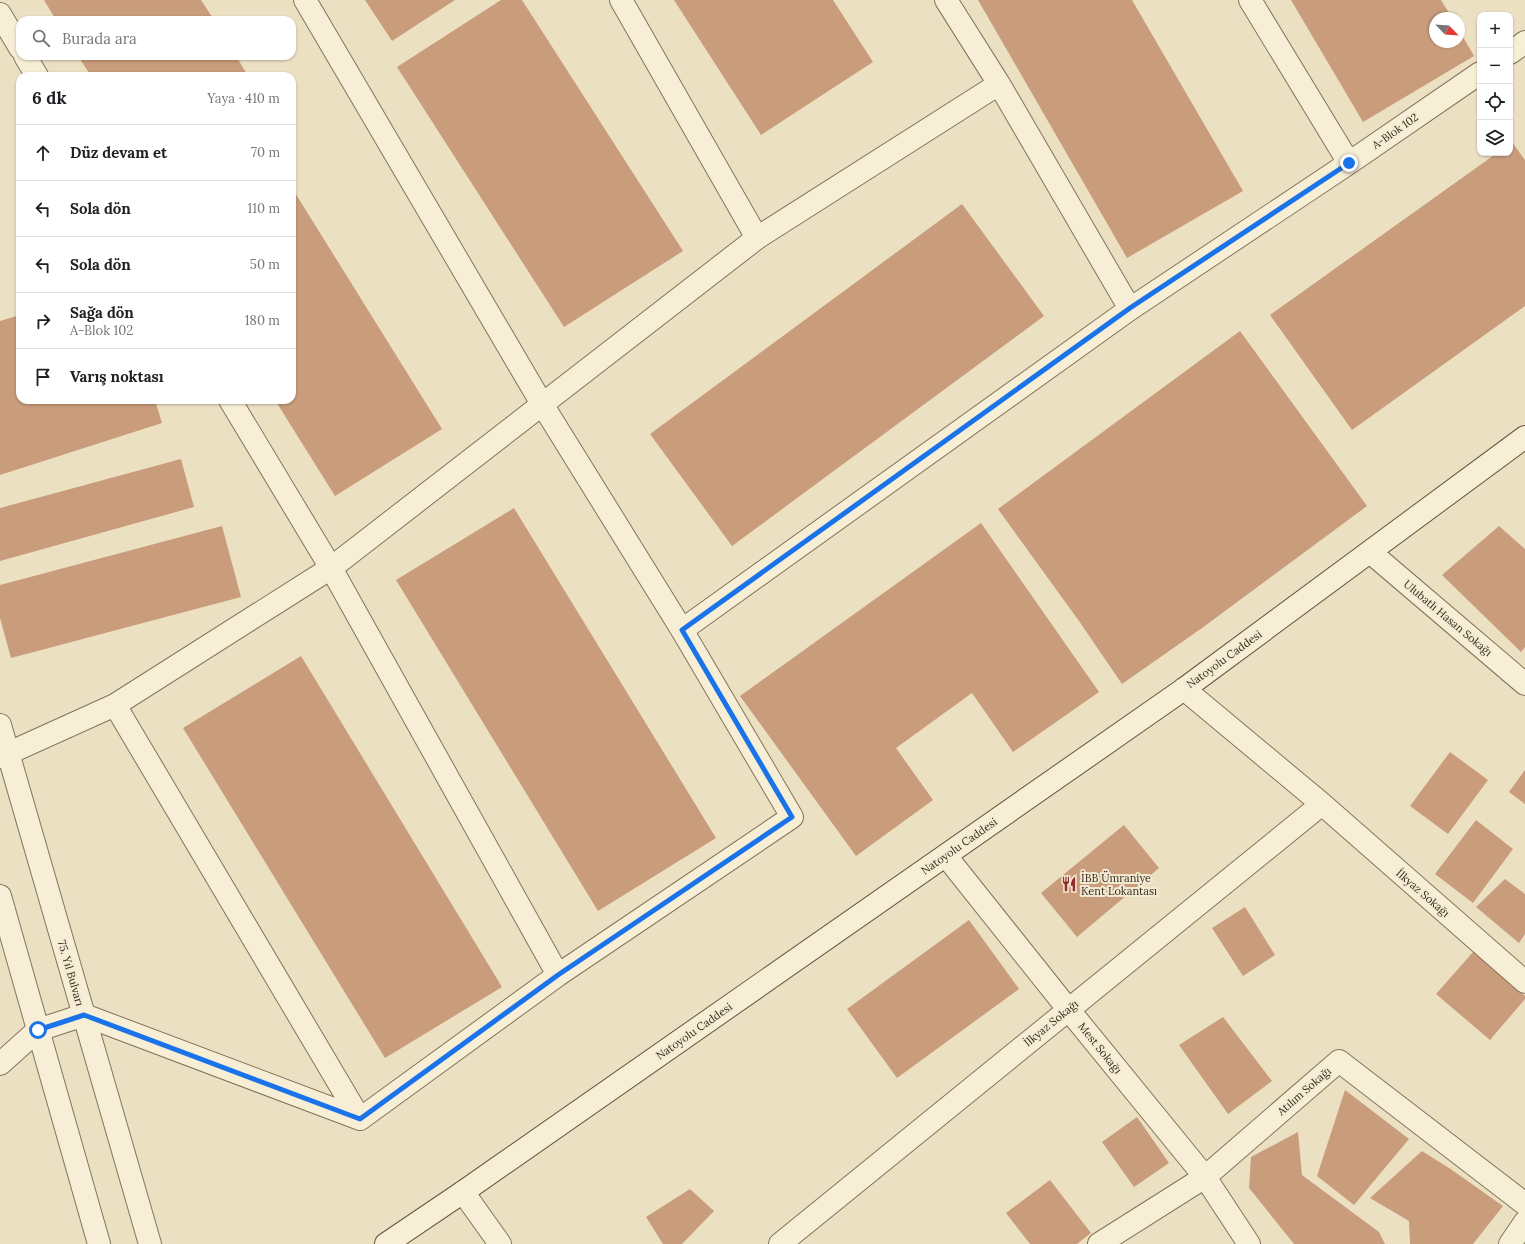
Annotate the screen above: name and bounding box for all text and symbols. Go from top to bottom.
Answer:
north arrow [1429,12,1465,48]
map controls [1477,12,1513,156]
button: + [1477,12,1513,48]
search box [16,16,296,60]
icon: search [30,27,52,49]
text: Burada ara [62,29,137,48]
button: − [1477,48,1513,84]
button: locate [1477,84,1513,120]
text: 6 dk [32,87,66,109]
text: Yaya · 410 m [207,90,280,107]
street label: A-Blok 102 [1368,110,1421,153]
button: layers [1477,120,1513,156]
icon: ahead [32,142,54,164]
text: Düz devam et [70,143,167,162]
text: 70 m [251,144,280,161]
route end [1340,154,1358,172]
icon: left [32,198,54,220]
text: Sola dön [70,199,131,218]
text: 110 m [247,200,280,217]
icon: left [32,254,54,276]
text: Sola dön [70,255,131,274]
text: 50 m [250,256,280,273]
text: Sağa dön [70,303,134,322]
icon: right [32,310,54,332]
text: 180 m [245,312,280,329]
text: A-Blok 102 [70,322,133,339]
icon: arrive [32,366,54,388]
text: Varış noktası [70,367,164,386]
street label: Ulubatlı Hasan Sokağı [1401,577,1495,659]
street label: Natoyolu Caddesi [1184,627,1264,691]
street label: Natoyolu Caddesi [918,815,1000,877]
street label: İlkyaz Sokağı [1393,865,1453,920]
place label: İBB Ümraniye Kent Lokantası [1081,870,1157,898]
restaurant icon: İBB Ümraniye Kent Lokantası [1060,875,1078,893]
street label: 75. Yıl Bulvarı [55,938,87,1008]
street label: İlkyaz Sokağı [1020,996,1081,1049]
street label: Natoyolu Caddesi [653,1000,735,1062]
street label: Mest Sokağı [1075,1020,1125,1076]
route start [29,1021,47,1039]
street label: Atılım Sokağı [1273,1064,1334,1119]

